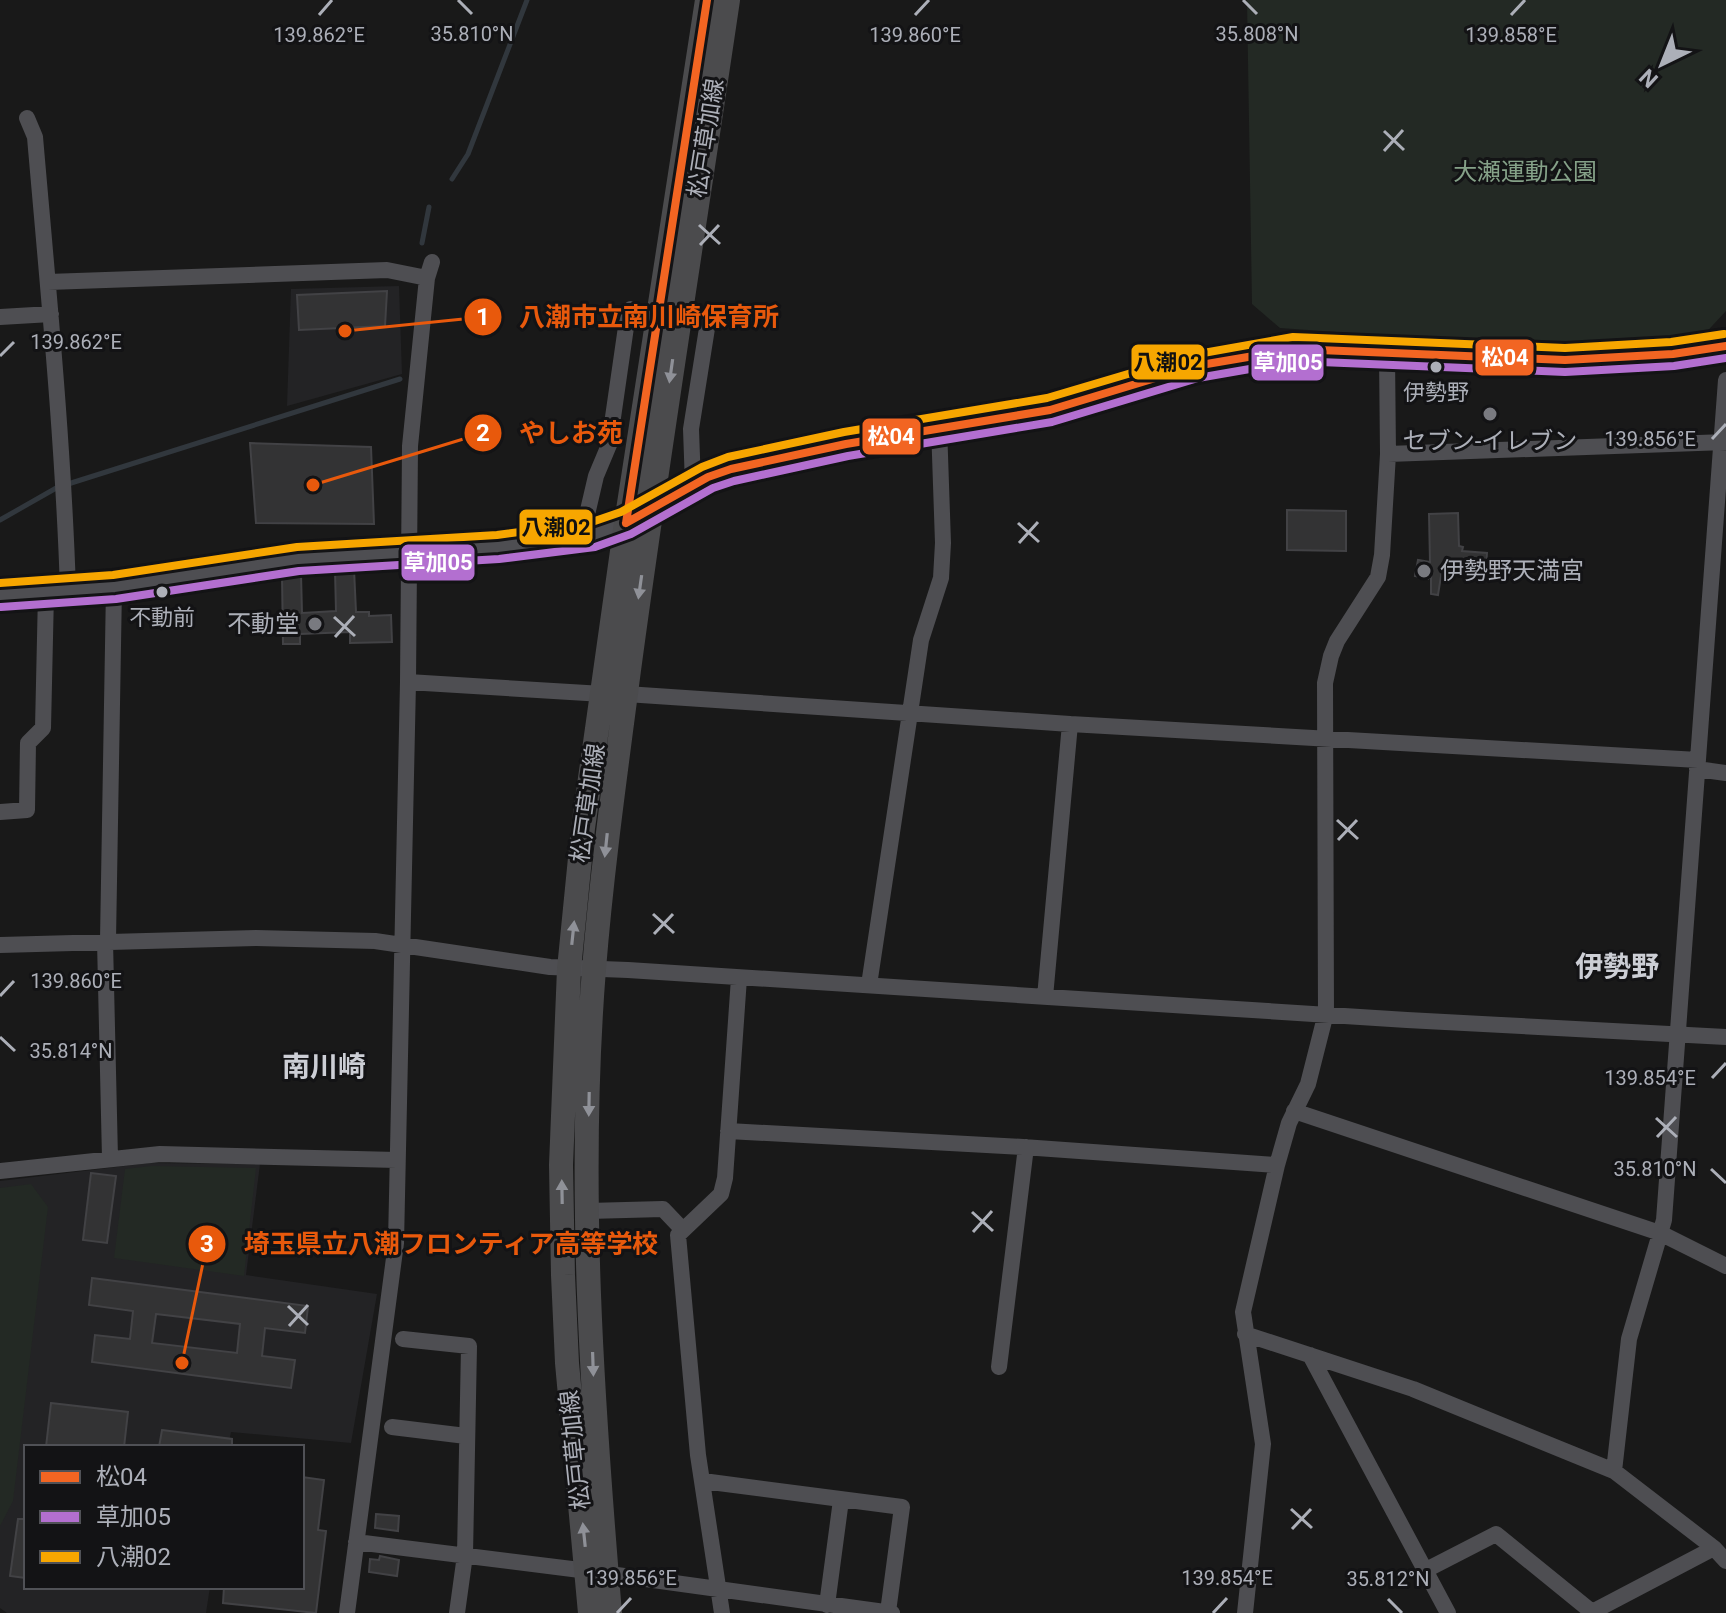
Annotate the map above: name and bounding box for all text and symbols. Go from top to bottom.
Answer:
text: 35.810°N [430,22,514,46]
text: 35.808°N [1215,22,1299,46]
text: 139.862°E [273,23,365,47]
text: 139.860°E [869,23,961,47]
text: 139.858°E [1465,23,1557,47]
north arrow [1622,24,1702,104]
text: N [1634,64,1663,93]
street label: 松戸草加線 [683,77,729,199]
park label: 大瀬運動公園 [1453,158,1597,186]
callout: 八潮市立南川崎保育所 [463,292,795,342]
text: 八潮市立南川崎保育所 [519,302,779,332]
text: 1 [476,303,490,331]
text: 139.862°E [30,330,122,354]
line badge: 松04 [1474,338,1535,377]
line badge: 八潮02 [1130,343,1206,381]
line badge: 草加05 [1250,343,1325,382]
text: 松04 [1481,345,1529,370]
text: 八潮02 [1133,350,1203,375]
text: 草加05 [1253,350,1323,375]
one-way arrow [664,359,677,384]
marker: 伊勢野 [1428,359,1444,375]
place label: 伊勢野 [1403,380,1469,405]
marker: セブン-イレブン [1481,405,1499,423]
callout: やしお苑 [463,408,639,458]
line badge: 松04 [861,417,922,456]
text: やしお苑 [519,418,623,448]
text: 2 [476,419,490,447]
text: 松04 [867,424,915,449]
place label: セブン-イレブン [1403,427,1577,455]
text: 139.856°E [1604,427,1696,451]
line badge: 八潮02 [518,508,594,546]
text: 八潮02 [521,515,591,540]
line badge: 草加05 [400,543,476,582]
text: 草加05 [403,550,473,575]
place label: 伊勢野天満宮 [1440,557,1584,585]
marker: 伊勢野天満宮 [1415,562,1433,580]
one-way arrow [634,575,647,600]
marker: 不動前 [154,584,170,600]
place label: 不動前 [129,605,195,630]
place label: 不動堂 [227,610,299,638]
marker: 不動堂 [306,615,324,633]
street label: 松戸草加線 [566,742,610,864]
one-way arrow [600,833,613,858]
one-way arrow [567,920,580,945]
district label: 伊勢野 [1575,950,1659,983]
text: 139.860°E [30,969,122,993]
text: 35.814°N [29,1039,113,1063]
district label: 南川崎 [282,1050,366,1083]
text: 139.854°E [1604,1066,1696,1090]
one-way arrow [582,1092,595,1117]
text: 35.810°N [1613,1157,1697,1181]
one-way arrow [555,1179,568,1204]
callout: 埼玉県立八潮フロンティア高等学校 [187,1219,675,1269]
text: 埼玉県立八潮フロンティア高等学校 [244,1229,658,1259]
text: 3 [200,1230,214,1258]
one-way arrow [587,1352,600,1377]
street label: 松戸草加線 [555,1389,595,1511]
legend [24,1445,304,1589]
text: 松04 [96,1463,147,1491]
text: 草加05 [96,1503,171,1531]
one-way arrow [577,1522,590,1547]
text: 八潮02 [96,1543,171,1571]
text: 139.856°E [585,1566,677,1590]
text: 139.854°E [1181,1566,1273,1590]
text: 35.812°N [1346,1567,1430,1591]

